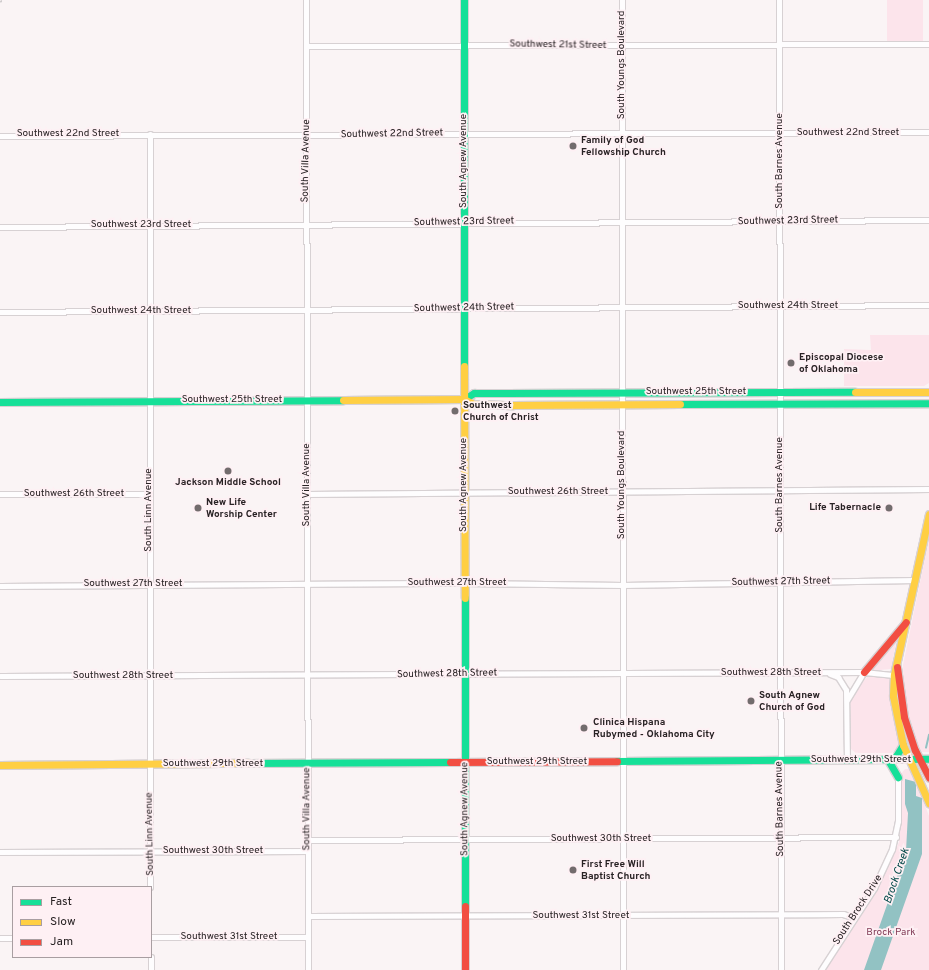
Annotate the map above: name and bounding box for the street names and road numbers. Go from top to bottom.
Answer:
street label: South Youngs Boulevard [616,11,628,119]
street label: Southwest 21st Street [509,38,607,52]
street label: South Barnes Avenue [774,113,786,209]
street label: South Agnew Avenue [458,114,470,208]
street label: South Villa Avenue [299,119,313,203]
street label: Southwest 22nd Street [341,127,443,141]
street label: Southwest 22nd Street [797,127,899,139]
street label: Southwest 22nd Street [17,128,119,140]
street label: Southwest 23rd Street [738,214,838,228]
street label: Southwest 23rd Street [414,215,514,229]
street label: Southwest 23rd Street [91,219,191,231]
street label: Southwest 24th Street [738,300,838,312]
street label: Southwest 24th Street [414,301,514,315]
street label: Southwest 24th Street [91,305,191,317]
street label: Southwest 25th Street [646,386,746,398]
street label: Southwest 25th Street [182,394,282,406]
street label: South Youngs Boulevard [616,431,628,539]
street label: South Barnes Avenue [774,437,786,533]
street label: South Agnew Avenue [458,438,470,532]
street label: South Villa Avenue [301,443,313,527]
street label: South Linn Avenue [143,468,155,552]
street label: Southwest 26th Street [508,486,608,498]
street label: Southwest 26th Street [24,488,124,500]
street label: Southwest 27th Street [731,575,831,589]
street label: Southwest 27th Street [407,577,507,589]
street label: Southwest 27th Street [83,578,183,590]
street label: Southwest 28th Street [397,667,497,681]
street label: Southwest 28th Street [721,667,821,679]
street label: Southwest 28th Street [73,670,173,682]
street label: Southwest 29th Street [811,754,911,766]
street label: Southwest 29th Street [487,756,587,768]
street label: Southwest 29th Street [163,758,263,770]
street label: South Barnes Avenue [773,761,787,857]
street label: South Agnew Avenue [459,762,471,856]
street label: South Villa Avenue [301,767,313,851]
street label: South Linn Avenue [143,792,157,876]
street label: Southwest 30th Street [551,833,651,845]
street label: Southwest 30th Street [163,845,263,857]
street label: South Brock Drive [831,873,885,947]
street label: Southwest 31st Street [533,910,629,922]
street label: Southwest 31st Street [181,931,277,943]

